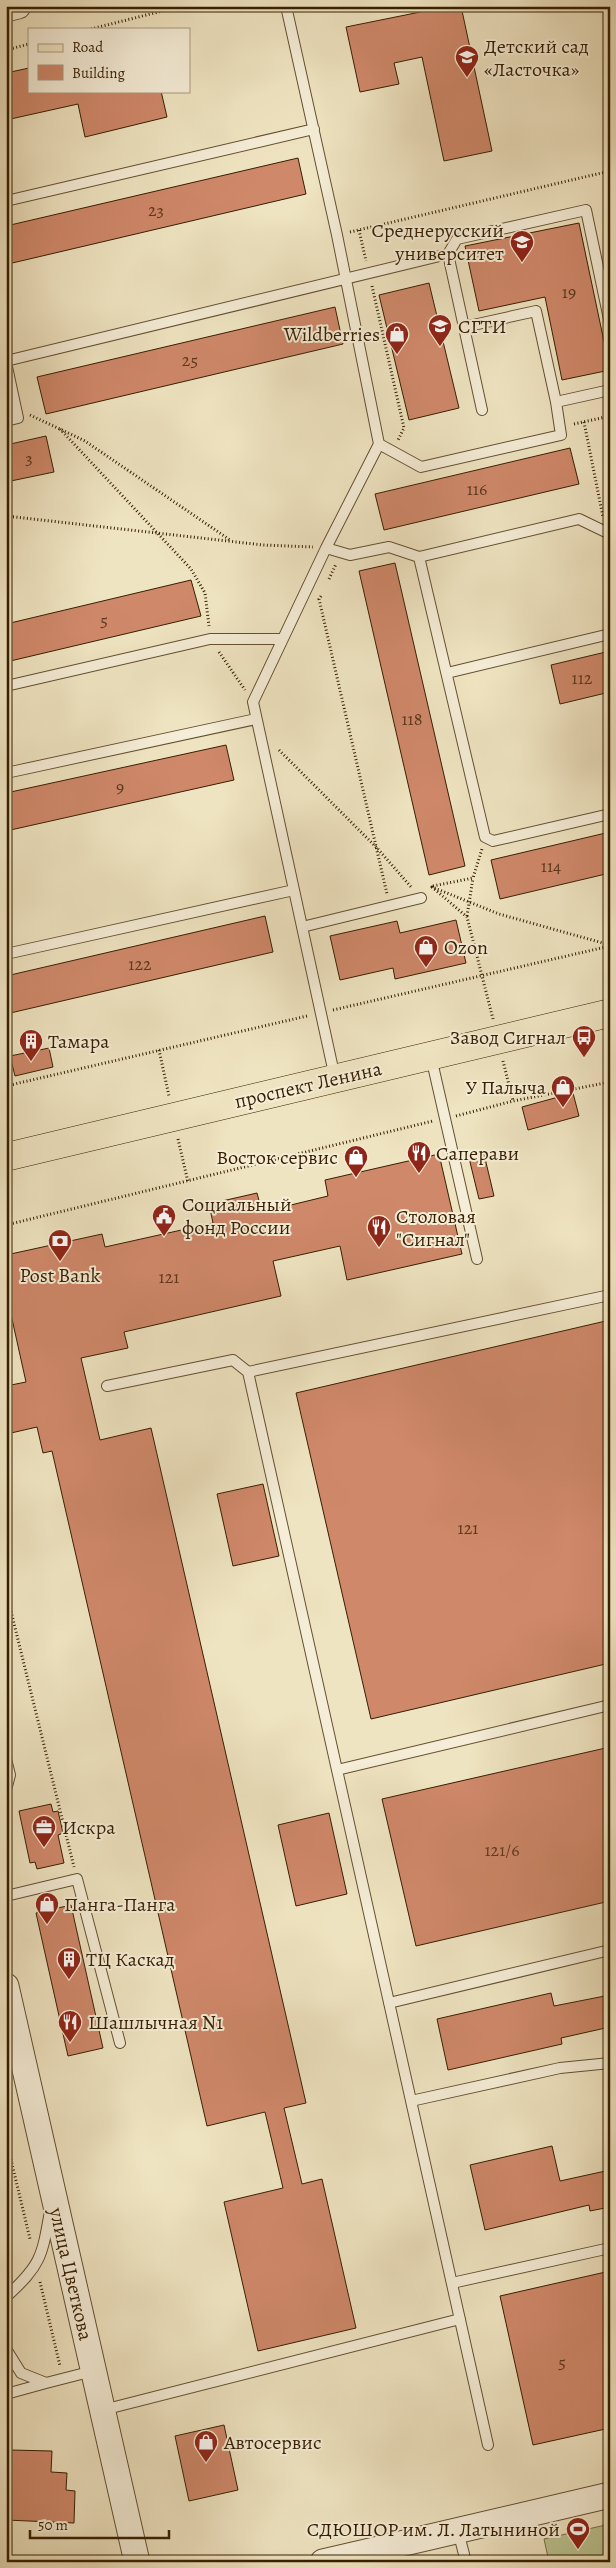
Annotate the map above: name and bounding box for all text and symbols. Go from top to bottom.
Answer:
legend [28,28,190,92]
place label: Детский сад «Ласточка» [484,33,589,83]
text: Road [72,37,104,57]
school or university icon: Детский сад «Ласточка» [454,44,480,78]
text: Building [72,63,125,83]
house number: 23 [148,198,164,222]
place label: Среднерусский университет [371,217,504,267]
school or university icon: Среднерусский университет [509,229,535,263]
house number: 19 [562,280,576,304]
school or university icon: СГТИ [427,313,453,347]
place label: СГТИ [458,313,507,340]
place label: Wildberries [283,321,380,348]
shop icon: Wildberries [384,321,410,355]
house number: 25 [182,348,198,372]
house number: 3 [25,446,33,470]
house number: 116 [467,477,487,501]
house number: 5 [100,608,108,632]
house number: 112 [572,666,593,690]
house number: 118 [401,707,423,731]
house number: 9 [116,775,124,799]
house number: 114 [541,854,561,878]
shop icon: Ozon [413,934,439,968]
place label: Ozon [444,934,488,961]
house number: 122 [128,952,152,976]
place label: Завод Сигнал [450,1024,566,1051]
bus stop icon: Завод Сигнал [571,1024,597,1058]
building icon: Тамара [18,1028,44,1062]
place label: Тамара [48,1028,110,1055]
street label: проспект Ленина [232,1055,385,1115]
place label: У Палыча [465,1074,547,1101]
shop icon: У Палыча [550,1074,576,1108]
restaurant icon: Саперави [406,1140,432,1174]
place label: Саперави [436,1140,519,1167]
place label: Восток сервис [216,1144,338,1171]
shop icon: Восток сервис [343,1144,369,1178]
place label: Социальный фонд России [182,1191,292,1241]
public building icon: Социальный фонд России [151,1203,177,1237]
place label: Столовая "Сигнал" [396,1203,476,1253]
restaurant icon: Столовая "Сигнал" [366,1214,392,1248]
bank icon: Post Bank [47,1228,73,1262]
place label: Post Bank [20,1262,100,1289]
house number: 121 [159,1265,179,1289]
house number: 121 [458,1516,478,1540]
office icon: Искра [31,1814,57,1848]
place label: Искра [62,1814,116,1841]
house number: 121/6 [484,1838,520,1862]
shop icon: Панга-Панга [34,1891,60,1925]
place label: Панга-Панга [64,1891,176,1918]
building icon: ТЦ Каскад [56,1946,82,1980]
place label: ТЦ Каскад [86,1946,175,1973]
restaurant icon: Шашлычная N1 [57,2009,83,2043]
place label: Шашлычная N1 [88,2009,223,2036]
street label: улица Цветкова [42,2204,100,2344]
house number: 5 [558,2350,566,2374]
shop icon: Автосервис [193,2429,219,2463]
place label: Автосервис [223,2429,322,2456]
scale bar [30,2508,169,2540]
text: 50 m [38,2515,68,2535]
place label: СДЮШОР им. Л. Латыниной [307,2516,560,2543]
sports icon: СДЮШОР им. Л. Латыниной [565,2516,591,2550]

